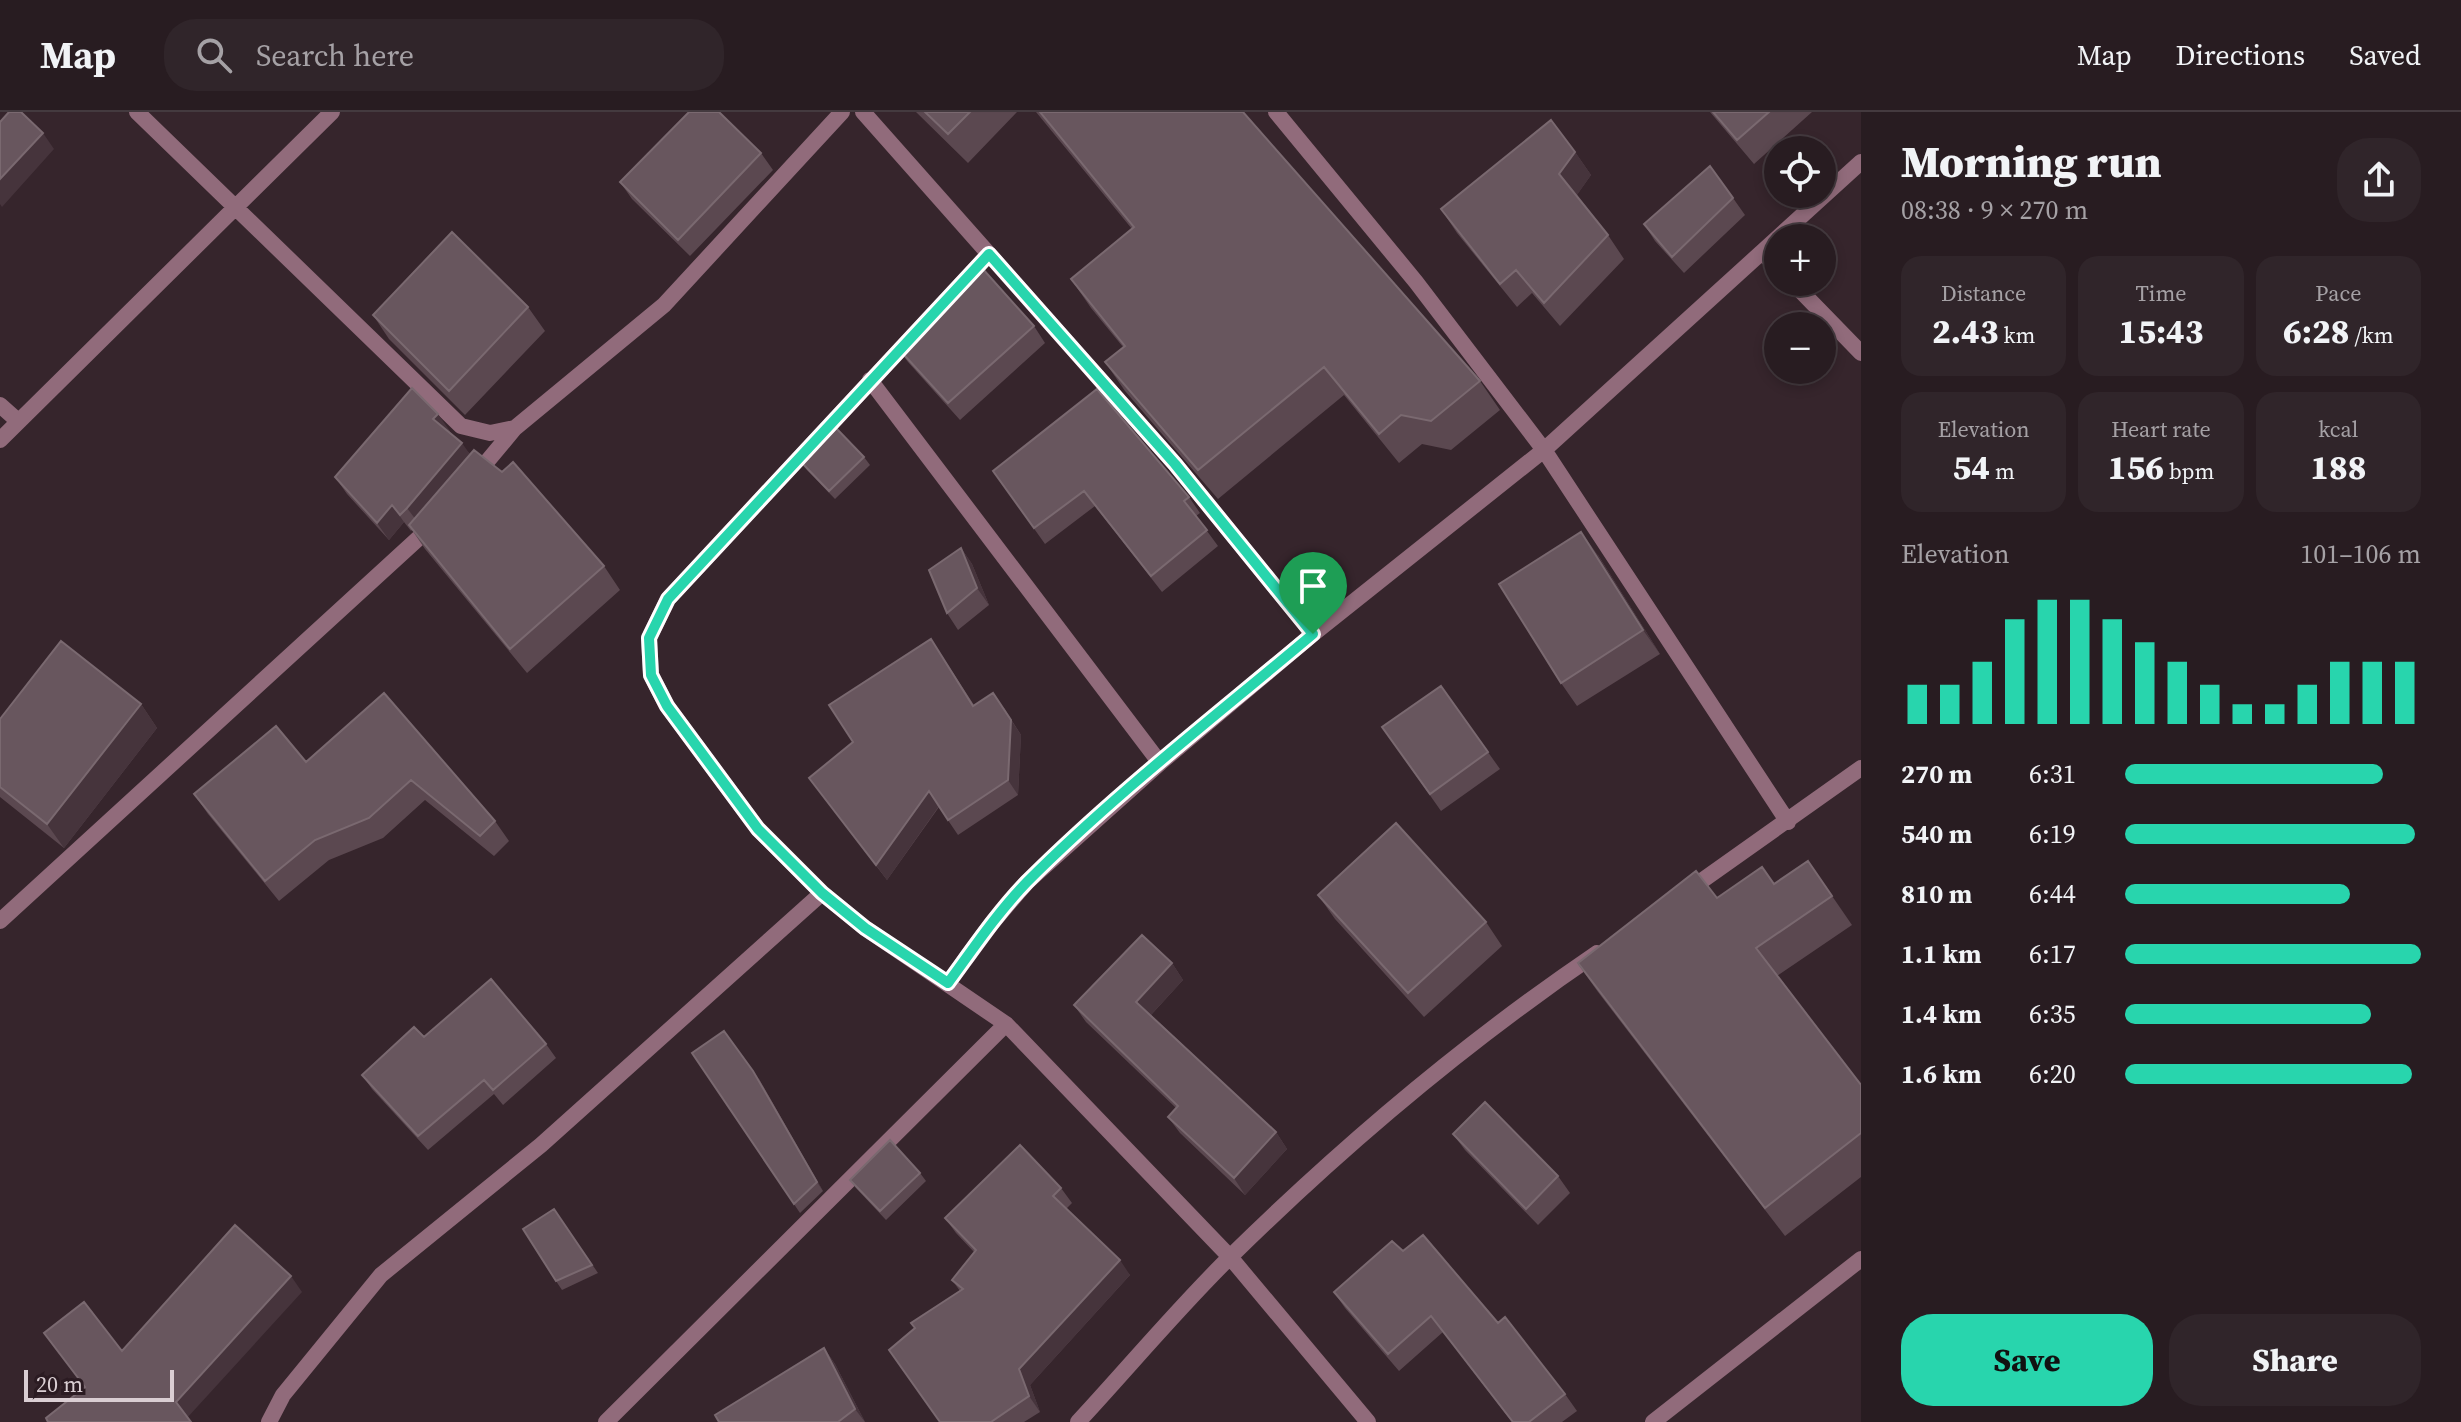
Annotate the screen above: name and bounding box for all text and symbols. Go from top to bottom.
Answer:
search box [164,19,724,91]
text: Map [40,29,116,81]
icon: search [192,33,236,77]
text: Search here [256,35,414,76]
text: Map [2077,36,2132,74]
text: Directions [2176,36,2305,74]
text: Saved [2349,36,2421,74]
text: Morning run [1901,131,2162,192]
map controls [1764,136,1836,384]
button: locate [1764,136,1836,208]
button: share [2337,138,2421,222]
text: 08:38 · 9 × 270 m [1901,192,2088,228]
button: + [1764,224,1836,296]
text: Distance [1941,278,2026,308]
text: Time [2136,278,2186,308]
text: Pace [2315,278,2361,308]
text: 2.43 [1932,308,1998,354]
text: 15:43 [2118,308,2204,354]
text: 6:28 [2283,308,2349,354]
button: − [1764,312,1836,384]
text: km [1998,320,2035,350]
text: /km [2349,320,2394,350]
text: Elevation [1938,414,2030,444]
text: Heart rate [2111,414,2211,444]
text: kcal [2318,414,2358,444]
text: 54 [1952,444,1990,490]
text: 156 [2108,444,2164,490]
text: 188 [2310,444,2366,490]
text: m [1990,456,2015,486]
text: bpm [2164,456,2214,486]
text: Elevation [1901,536,2010,572]
text: 101–106 m [2300,536,2421,572]
pin [1279,552,1347,634]
icon: arrive [1291,564,1335,608]
text: 270 m [1901,756,1972,792]
text: 6:31 [2029,756,2076,792]
text: 540 m [1901,816,1972,852]
text: 6:19 [2029,816,2076,852]
text: 810 m [1901,876,1972,912]
text: 6:44 [2029,876,2076,912]
text: 1.1 km [1901,936,1982,972]
text: 6:17 [2029,936,2076,972]
text: 1.4 km [1901,996,1982,1032]
text: 6:35 [2029,996,2076,1032]
text: 1.6 km [1901,1056,1982,1092]
text: 6:20 [2029,1056,2076,1092]
button: Save [1901,1314,2153,1406]
button: Share [2169,1314,2421,1406]
scale bar [24,1366,174,1402]
text: 20 m [36,1369,83,1399]

